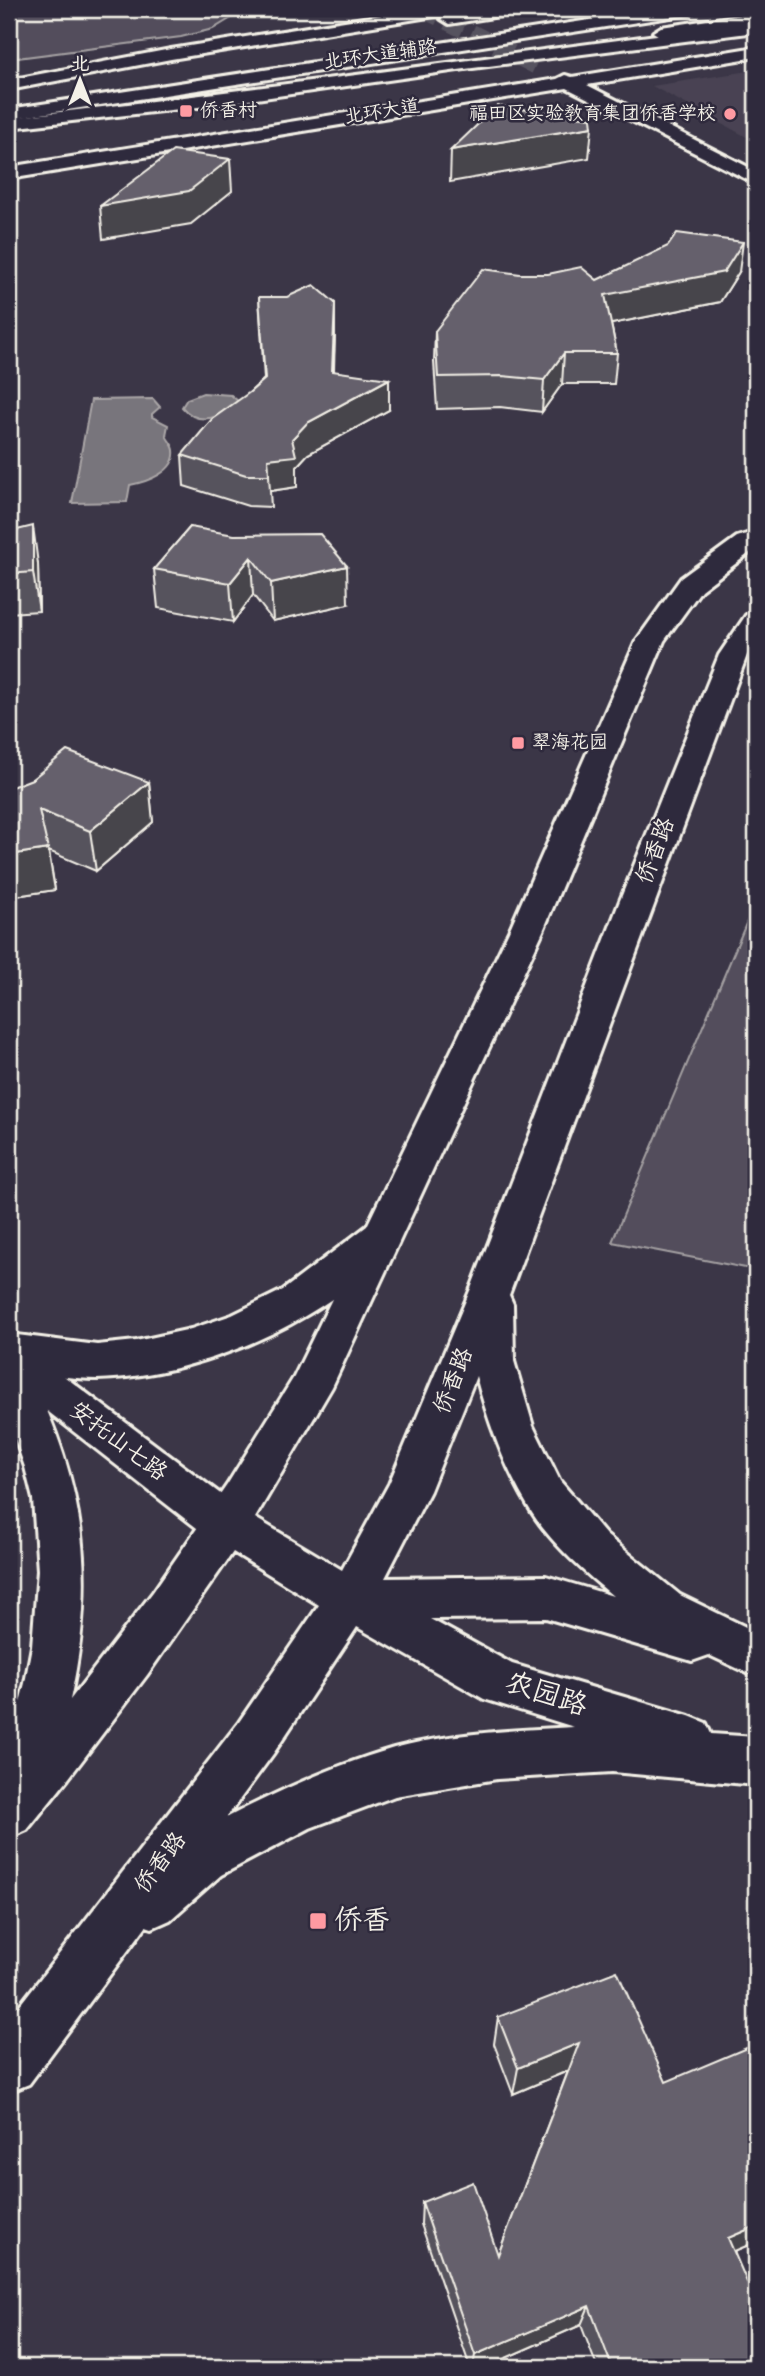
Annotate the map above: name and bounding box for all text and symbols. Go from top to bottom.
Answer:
street label: 北环大道辅路 [321,32,439,78]
north arrow [46,46,116,116]
text: 北 [70,50,90,80]
street label: 北环大道 [342,91,422,133]
place label: 侨香村 [200,96,257,126]
place label: 福田区实验教育集团侨香学校 [469,99,716,129]
marker: 侨香村 [178,103,194,119]
marker: 福田区实验教育集团侨香学校 [722,106,738,122]
place label: 翠海花园 [532,728,608,758]
marker: 翠海花园 [510,735,526,751]
street label: 侨香路 [627,812,685,890]
street label: 侨香路 [424,1342,484,1420]
street label: 安托山七路 [61,1393,175,1491]
street label: 农园路 [499,1661,593,1729]
street label: 侨香路 [126,1825,196,1901]
place label: 侨香 [334,1899,390,1944]
marker: 侨香 [308,1911,328,1931]

